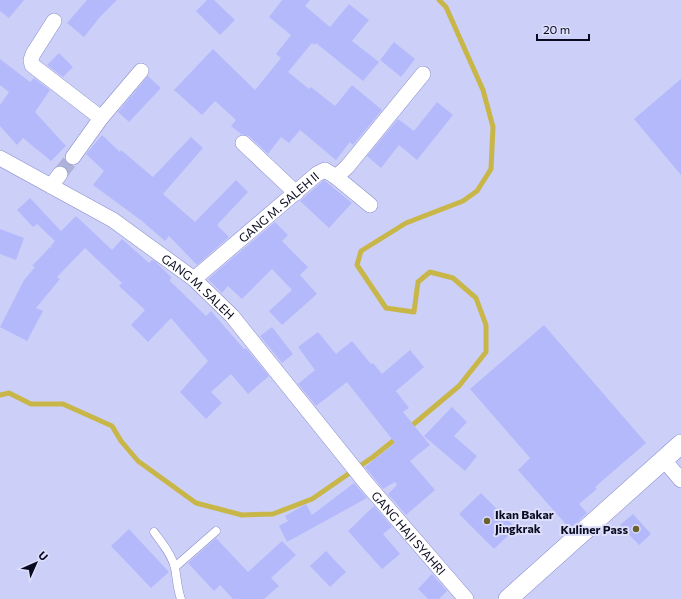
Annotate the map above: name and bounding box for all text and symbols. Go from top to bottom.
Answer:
scale bar [537,16,589,42]
text: 20 m [543,22,570,36]
street label: GANG M. SALEH II [235,169,321,245]
street label: GANG M. SALEH [159,251,238,322]
street label: GANG HAJI SYAHRI [369,488,449,577]
place label: Ikan Bakar Jingkrak [495,507,554,536]
marker: Ikan Bakar Jingkrak [482,516,492,526]
place label: Kuliner Pass [561,522,628,536]
marker: Kuliner Pass [631,524,641,534]
north arrow [16,543,56,583]
text: U [36,548,51,563]

